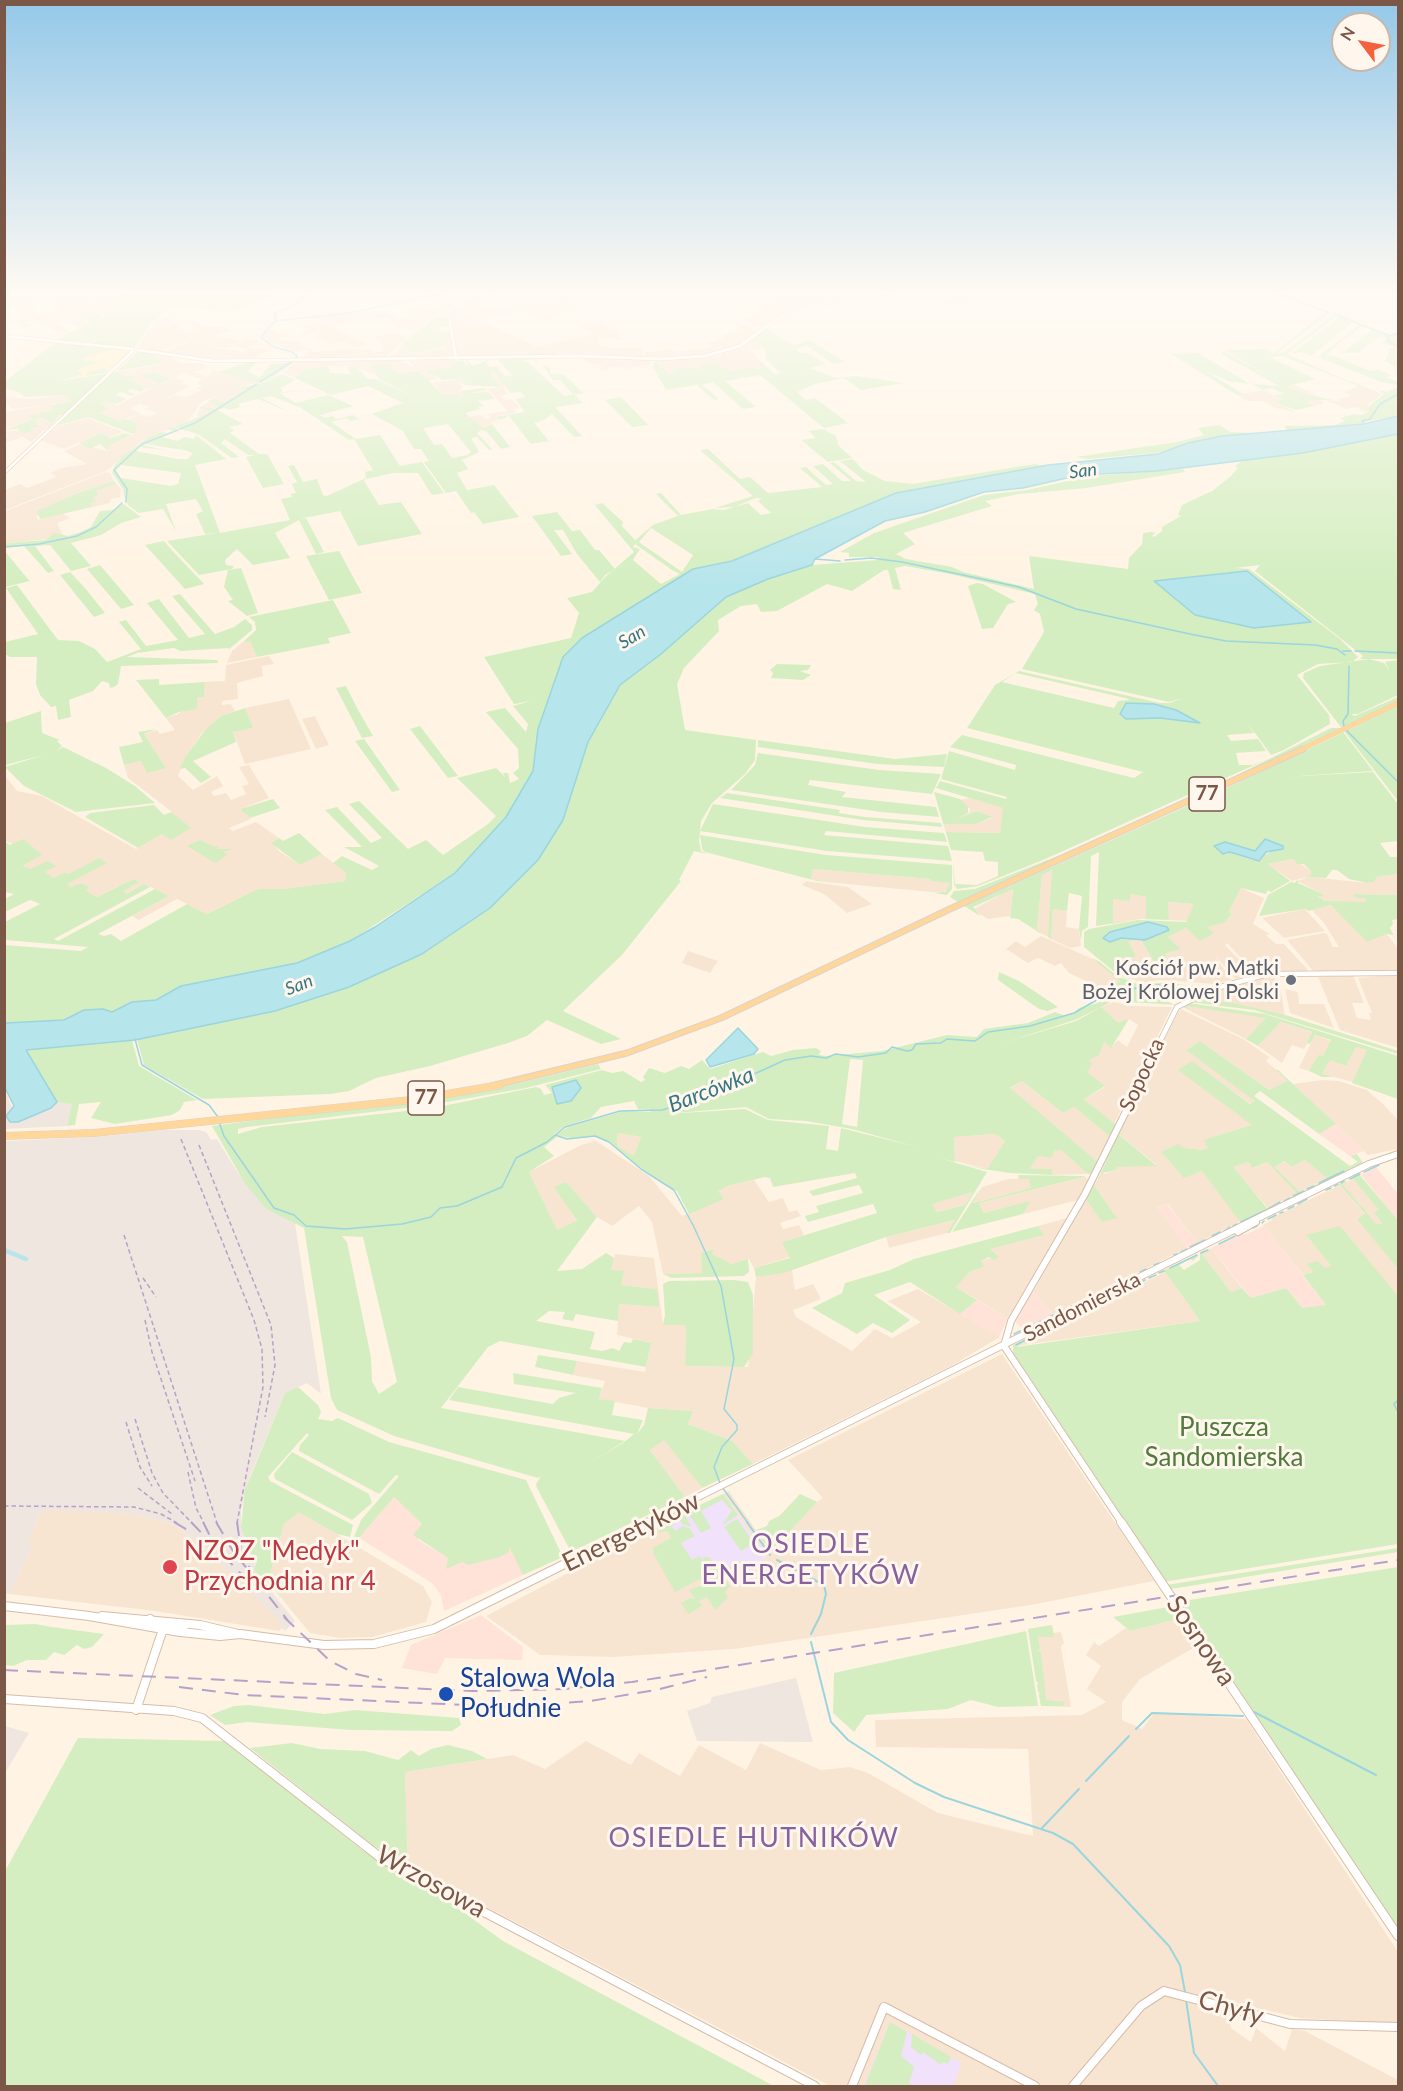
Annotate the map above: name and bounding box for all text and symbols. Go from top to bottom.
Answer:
north arrow [1331,12,1391,72]
text: N [1336,23,1358,44]
water label: San [1068,459,1098,483]
water label: San [615,621,649,653]
road number: 77 [1189,777,1225,811]
place label: Kościół pw. Matki Bożej Królowej Polski [1082,955,1279,1005]
water label: San [282,970,316,1000]
marker: Kościół pw. Matki Bożej Królowej Polski [1284,973,1298,987]
street label: Sopocka [1114,1034,1170,1116]
water label: Barcówka [664,1062,758,1118]
road number: 77 [408,1081,444,1115]
street label: Sandomierska [1019,1267,1145,1347]
park label: Puszcza Sandomierska [1145,1412,1303,1474]
street label: Energetyków [557,1485,705,1579]
district label: OSIEDLE ENERGETYKÓW [701,1528,921,1591]
place label: NZOZ "Medyk" Przychodnia nr 4 [184,1536,376,1598]
marker: NZOZ "Medyk" Przychodnia nr 4 [161,1558,179,1576]
street label: Sosnowa [1159,1590,1243,1692]
place label: Stalowa Wola Południe [460,1663,616,1724]
marker: Stalowa Wola Południe [437,1685,455,1703]
district label: OSIEDLE HUTNIKÓW [609,1822,899,1854]
street label: Wrzosowa [371,1839,491,1925]
street label: Chyły [1195,1984,1267,2032]

